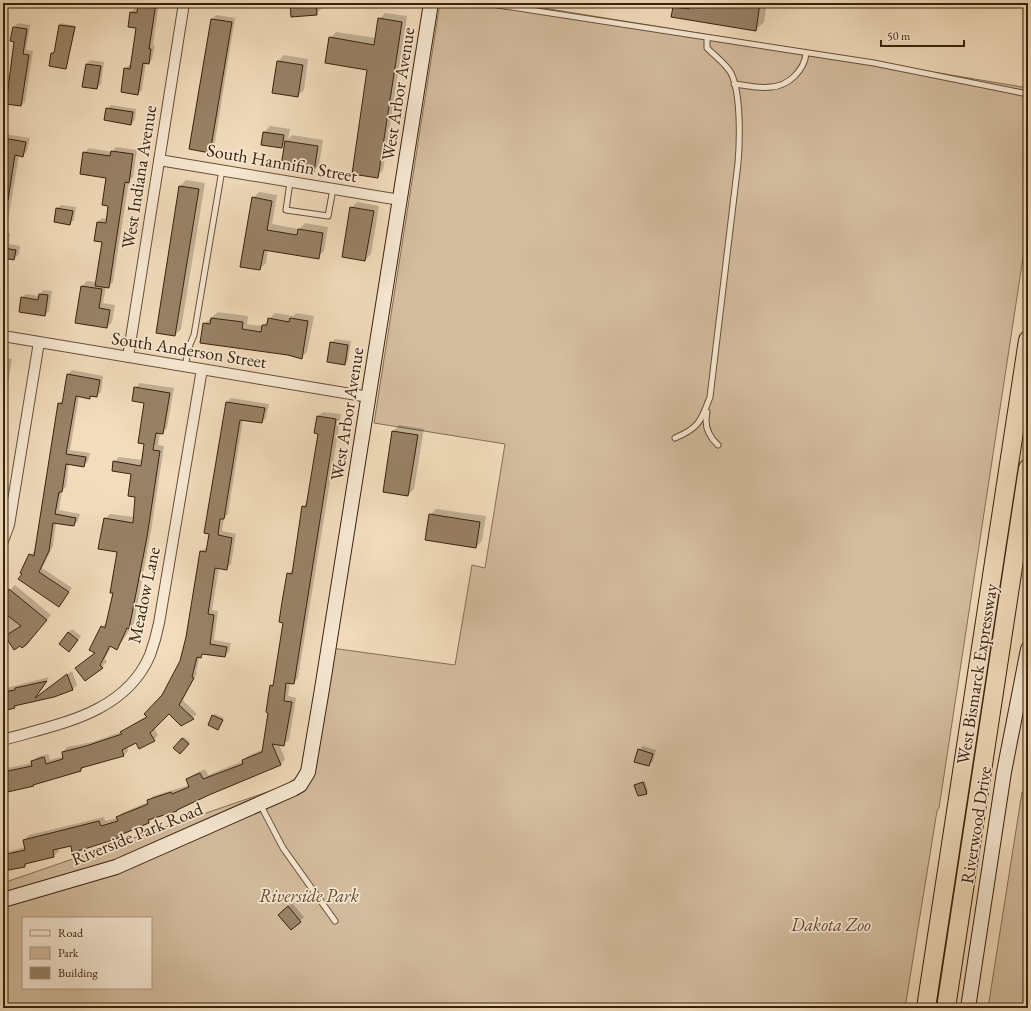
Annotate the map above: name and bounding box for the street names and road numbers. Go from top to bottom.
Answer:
street label: West Arbor Avenue [376,26,419,162]
street label: West Indiana Avenue [116,103,161,250]
street label: South Hannifin Street [205,138,359,187]
street label: South Anderson Street [110,326,269,373]
street label: West Arbor Avenue [325,346,368,482]
street label: Meadow Lane [122,545,165,645]
street label: West Bismarck Expressway [951,582,1002,766]
street label: Riverwood Drive [955,765,996,885]
street label: Riverside Park Road [68,796,207,870]

